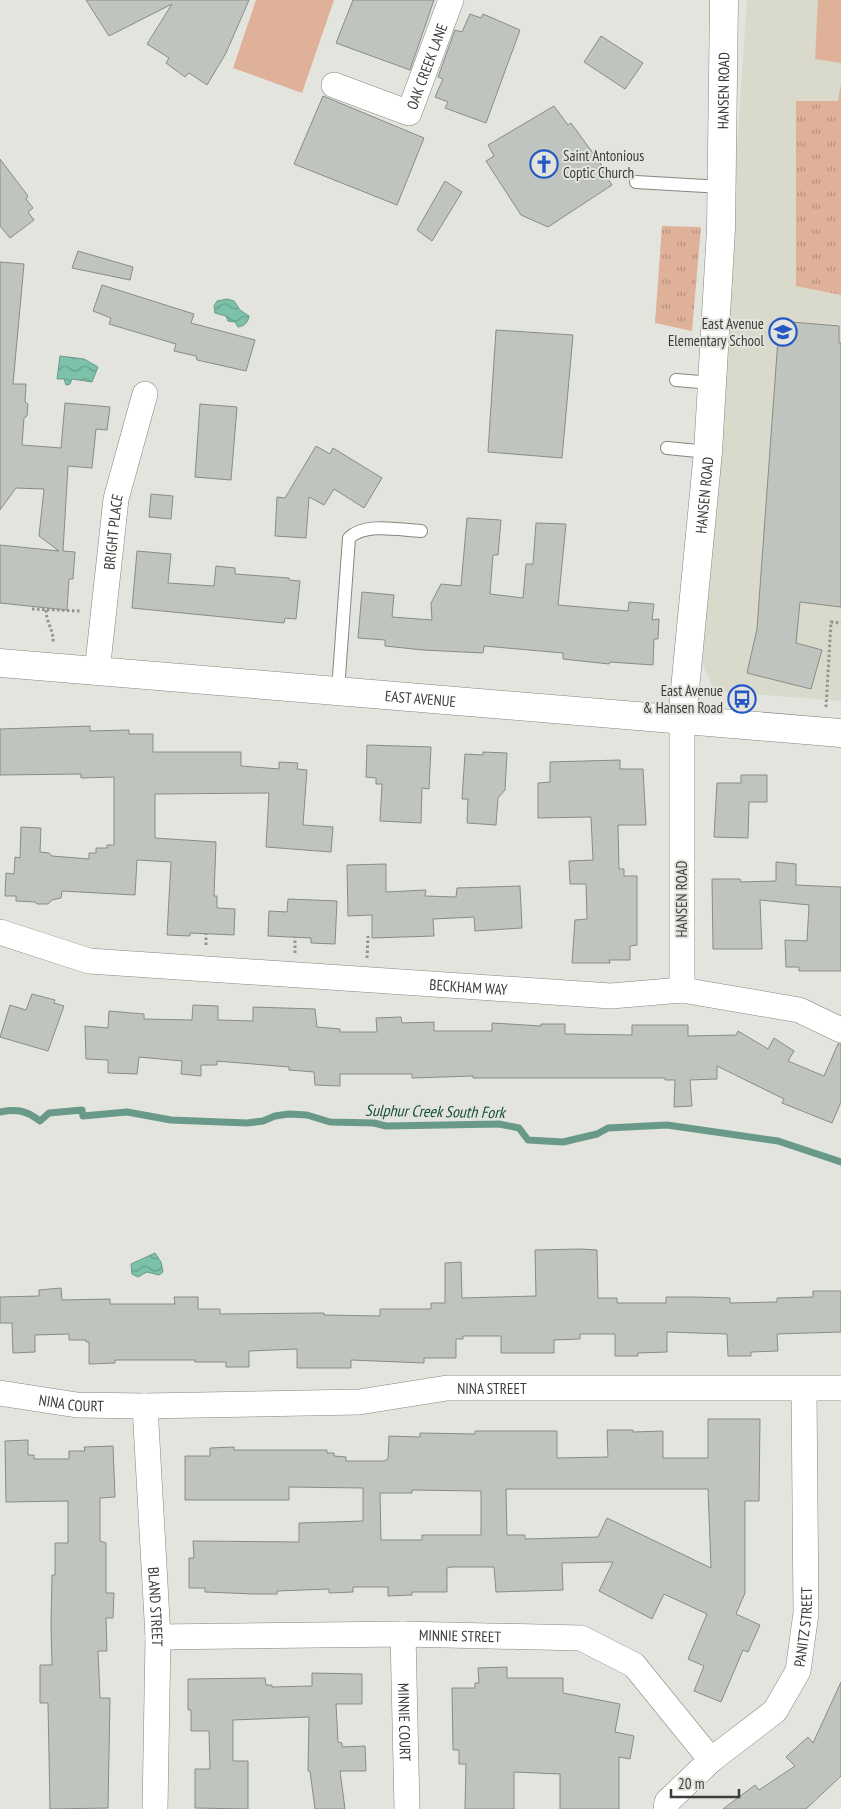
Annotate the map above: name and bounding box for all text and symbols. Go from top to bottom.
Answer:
street label: OAK CREEK LANE [402,21,451,112]
street label: HANSEN ROAD [713,52,733,129]
place label: Saint Antonious Coptic Church [563,146,644,182]
church icon: Saint Antonious Coptic Church [529,149,559,179]
place label: East Avenue Elementary School [668,314,765,350]
school or university icon: East Avenue Elementary School [768,317,798,347]
street label: HANSEN ROAD [691,456,717,534]
street label: BRIGHT PLACE [99,492,126,571]
place label: East Avenue & Hansen Road [643,681,723,717]
bus stop icon: East Avenue & Hansen Road [727,684,757,714]
street label: EAST AVENUE [384,686,457,710]
street label: HANSEN ROAD [672,860,691,937]
street label: BECKHAM WAY [429,974,508,999]
water label: Sulphur Creek South Fork [365,1100,507,1122]
street label: NINA STREET [457,1379,527,1398]
street label: NINA COURT [37,1390,104,1415]
street label: BLAND STREET [145,1566,168,1647]
street label: PANITZ STREET [789,1587,816,1668]
street label: MINNIE STREET [419,1625,502,1646]
street label: MINNIE COURT [395,1683,415,1762]
scale bar [671,1766,738,1798]
text: 20 m [678,1774,704,1793]

